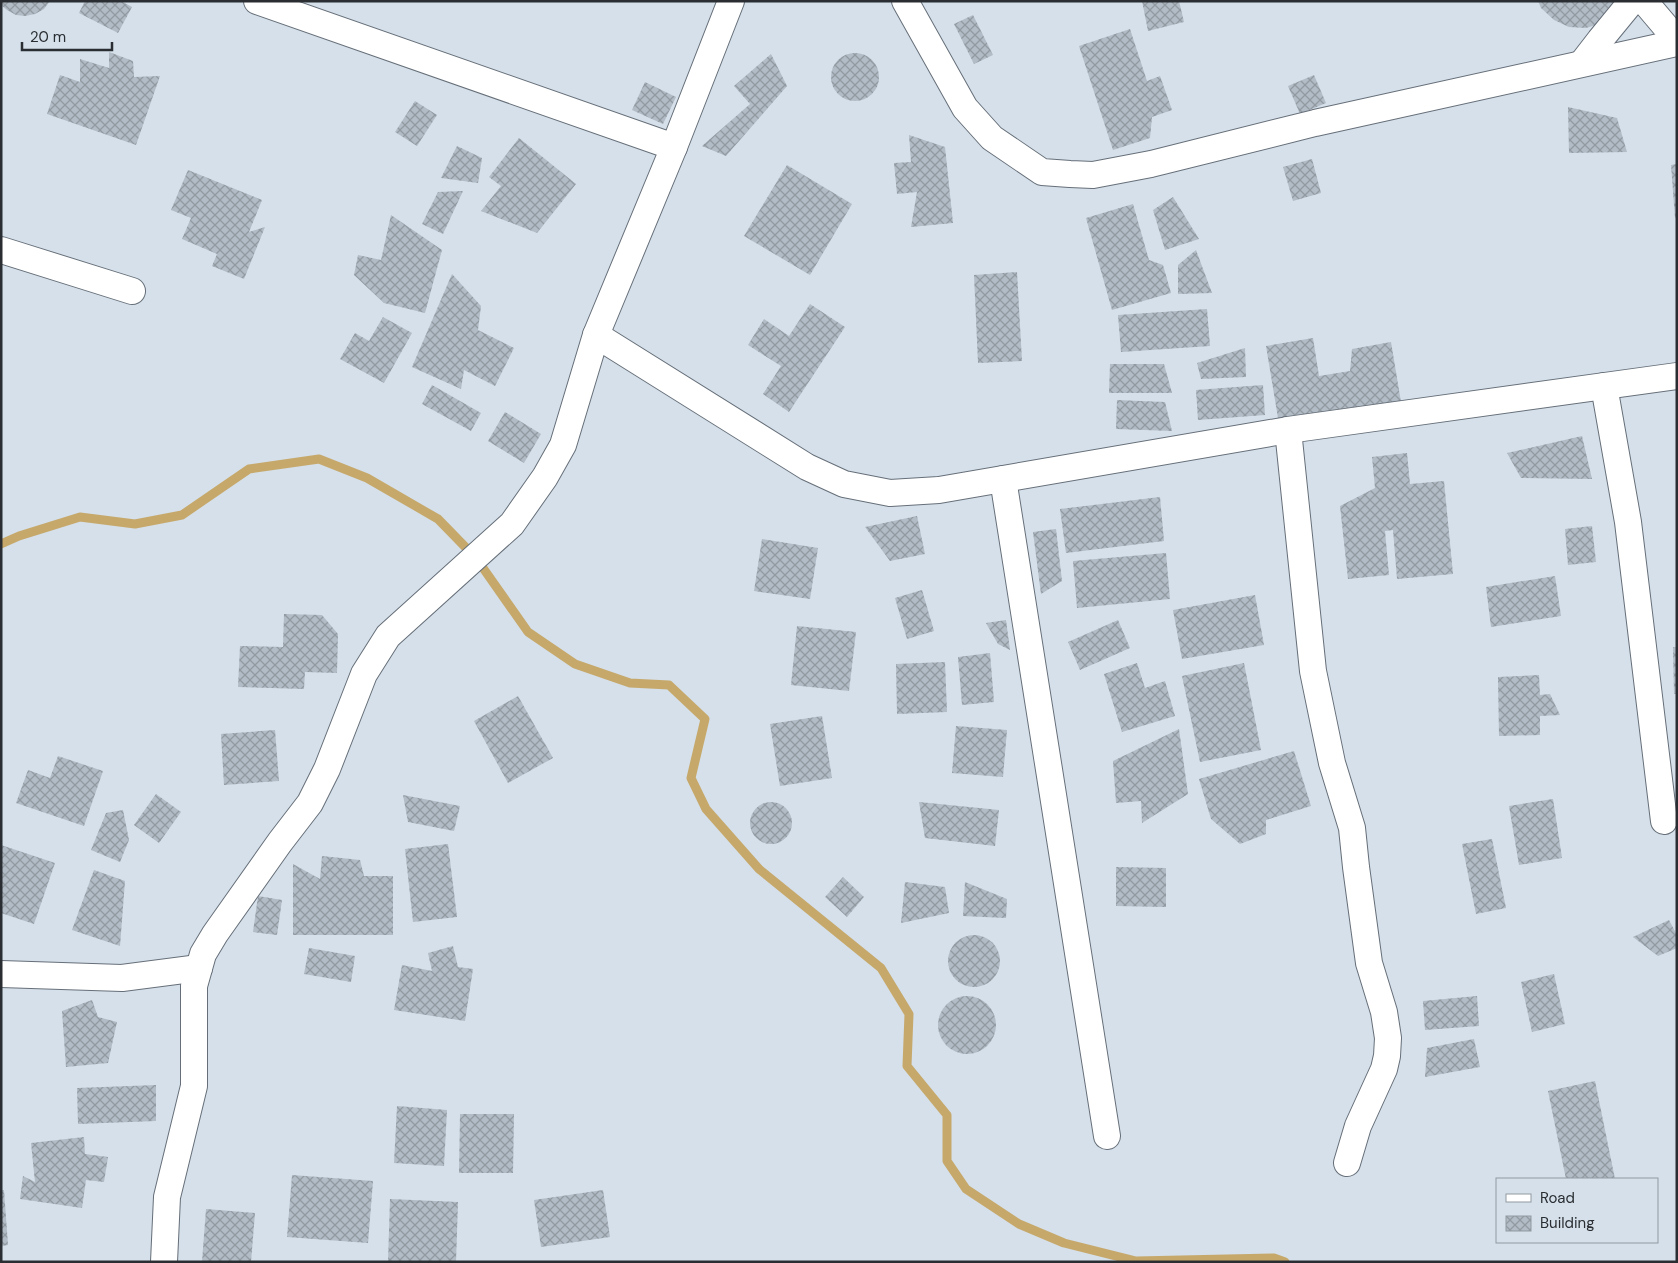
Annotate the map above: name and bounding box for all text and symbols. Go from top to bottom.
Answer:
scale bar [22,20,112,52]
text: 20 m [30,27,66,47]
legend [1496,1178,1658,1243]
text: Road [1540,1188,1575,1208]
text: Building [1540,1213,1595,1233]

